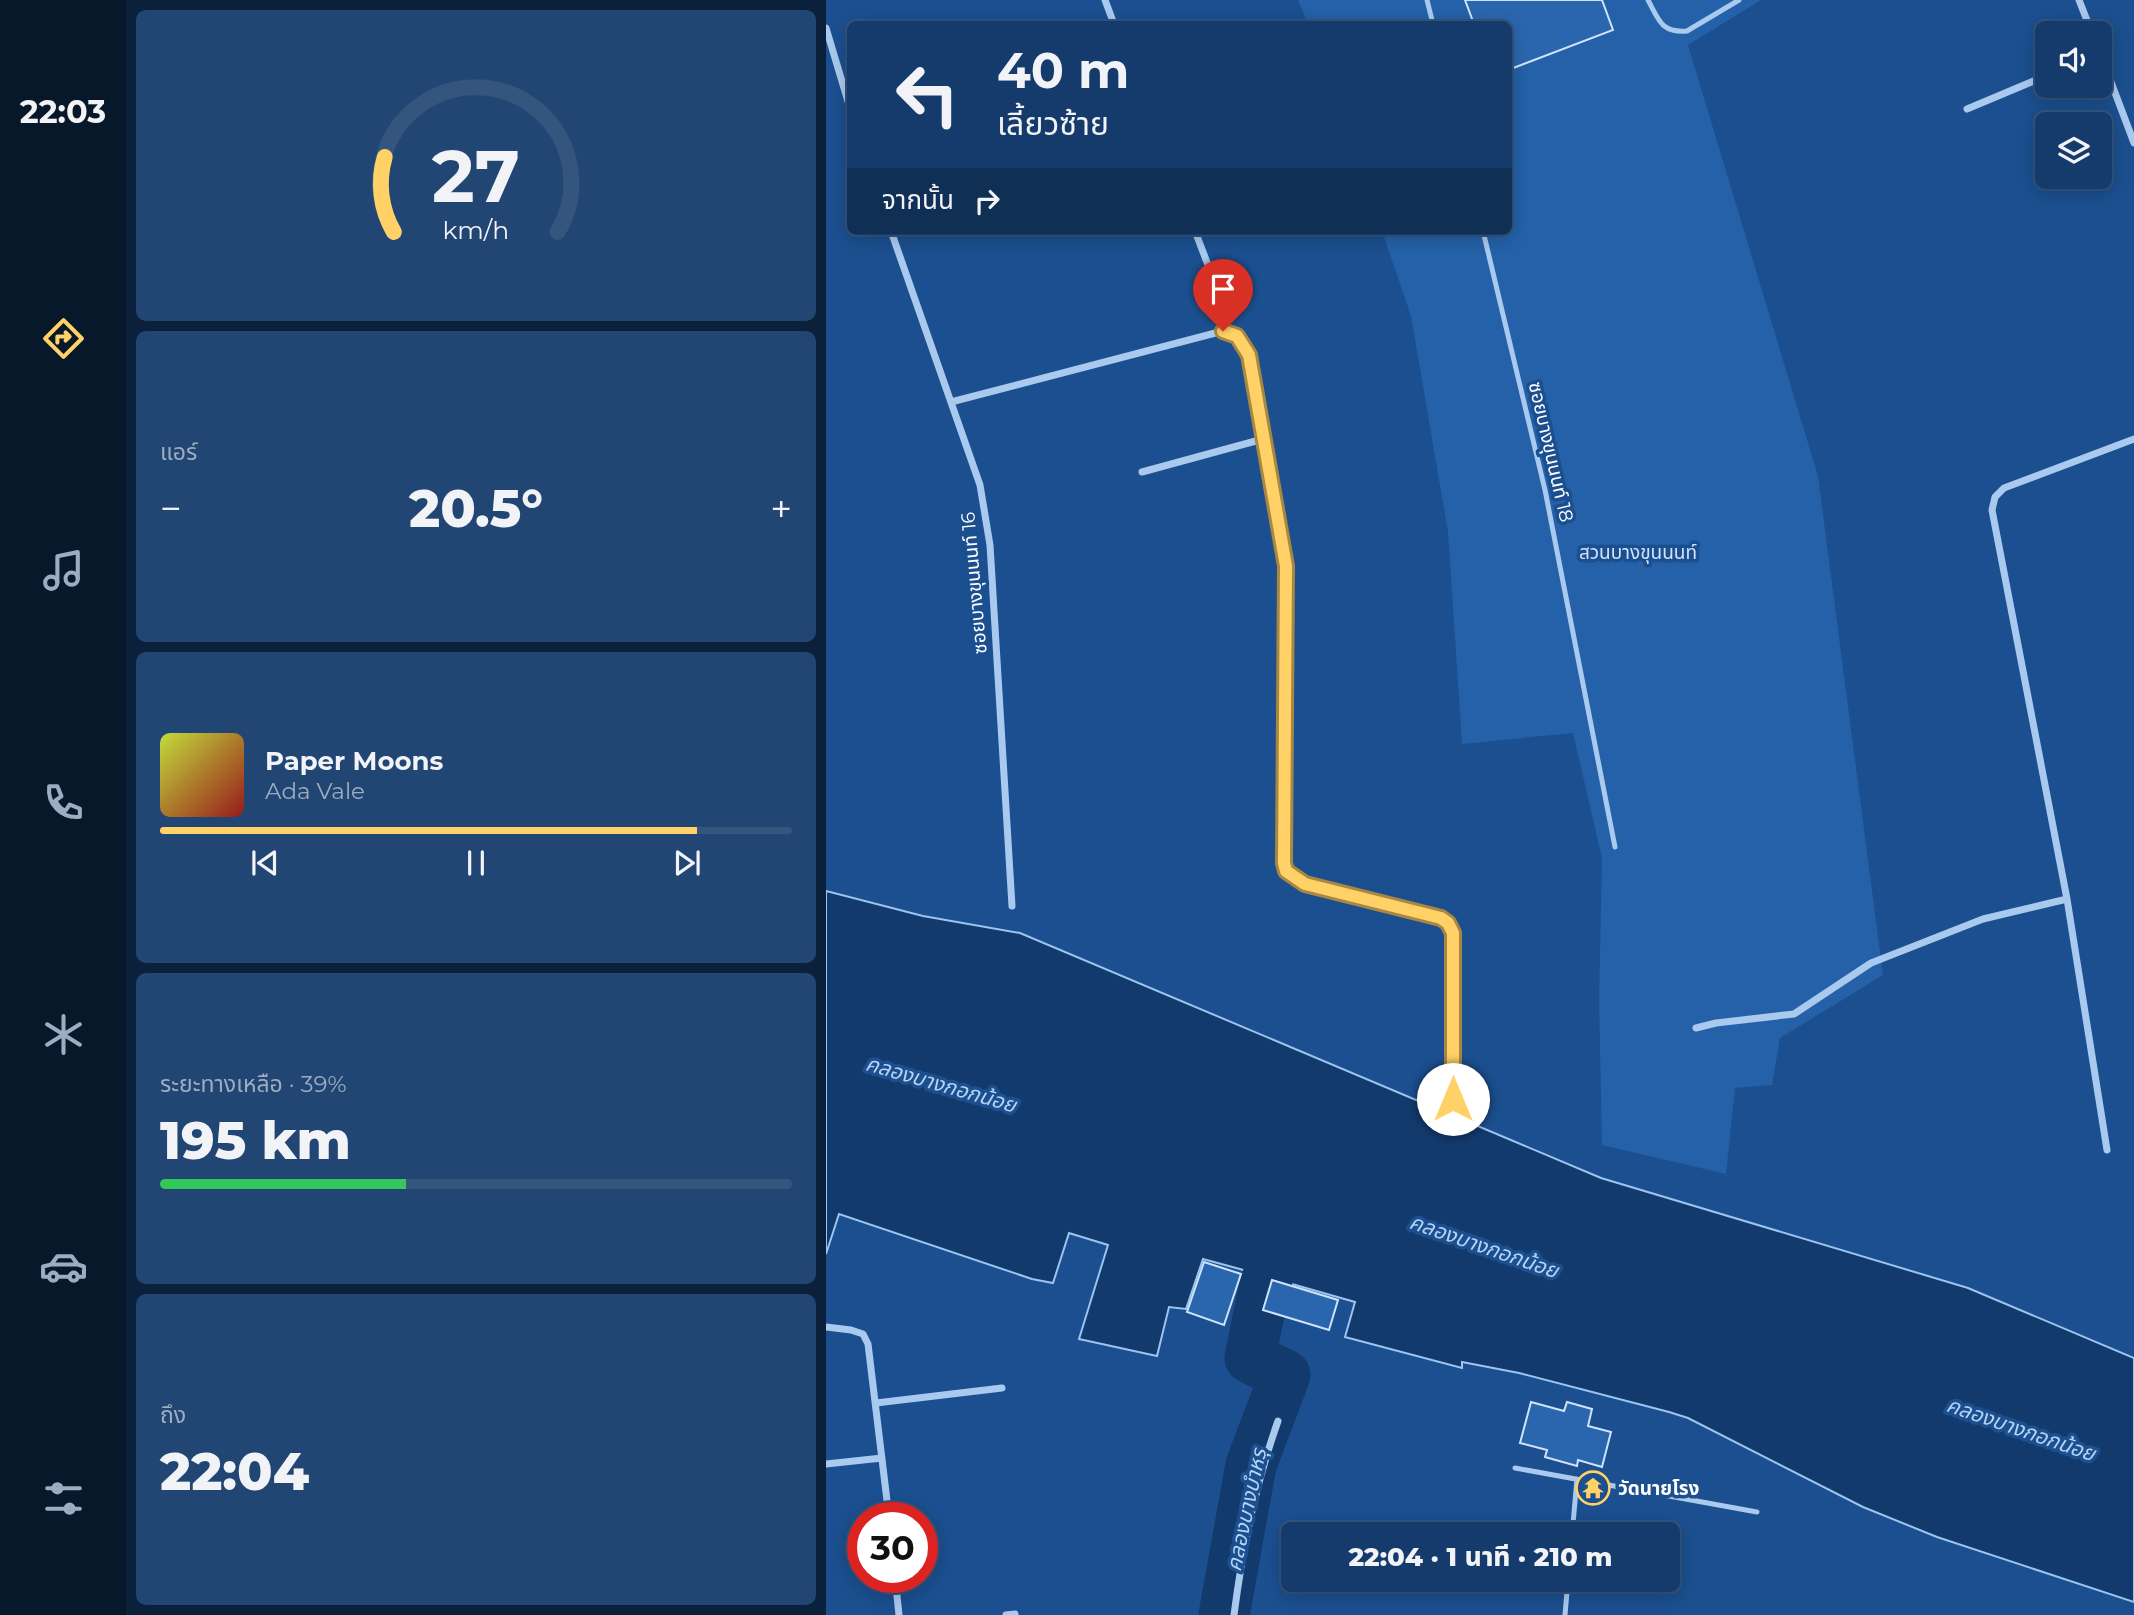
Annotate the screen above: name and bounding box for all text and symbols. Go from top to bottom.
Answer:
map controls [2035,21,2112,189]
button: sound [2035,21,2112,98]
text: 40 m [997,41,1129,100]
icon: left [882,49,973,140]
text: 22:03 [20,92,106,131]
text: เลี้ยวซ้าย [997,104,1109,143]
button: layers [2035,112,2112,189]
text: 27 [432,132,520,220]
icon: right [968,182,1006,220]
text: จากนั้น [882,184,954,216]
text: km/h [443,214,509,244]
pin [1193,259,1253,331]
icon: arrive [1204,270,1242,308]
icon: directions [39,314,88,363]
street label: ซอยบางขุนนนท์ 18 [1524,380,1578,524]
text: แอร์ [160,438,197,466]
text: 20.5° [409,477,543,540]
text: − [160,485,182,532]
text: + [770,485,792,532]
street label: ซอยบางขุนนนท์ 16 [956,511,992,655]
park label: สวนบางขุนนนท์ [1579,541,1697,564]
icon: music [39,546,88,595]
text: Paper Moons [265,745,443,777]
text: Ada Vale [265,777,365,805]
icon: phone [39,778,88,827]
icon: previous [246,844,284,882]
icon: pause [457,844,495,882]
icon: next [668,844,706,882]
icon: climate [39,1010,88,1059]
water label: คลองบางกอกน้อย [863,1051,1021,1118]
position arrow [1416,1062,1490,1136]
text: ระยะทางเหลือ · 39% [160,1070,347,1098]
text: 195 km [160,1109,351,1172]
water label: คลองบางกอกน้อย [1406,1209,1563,1284]
icon: car [39,1242,88,1291]
water label: คลองบางกอกน้อย [1943,1392,2100,1467]
text: ถึง [160,1401,186,1429]
text: 22:04 [160,1440,309,1503]
water label: คลองบางบำหรุ [1221,1445,1273,1574]
temple icon: วัดนายโรง [1574,1469,1612,1507]
icon: filters [39,1474,88,1523]
place label: วัดนายโรง [1618,1477,1700,1500]
speed limit sign: 30 [847,1502,938,1593]
text: 22:04 · 1 นาที · 210 m [1349,1541,1612,1573]

